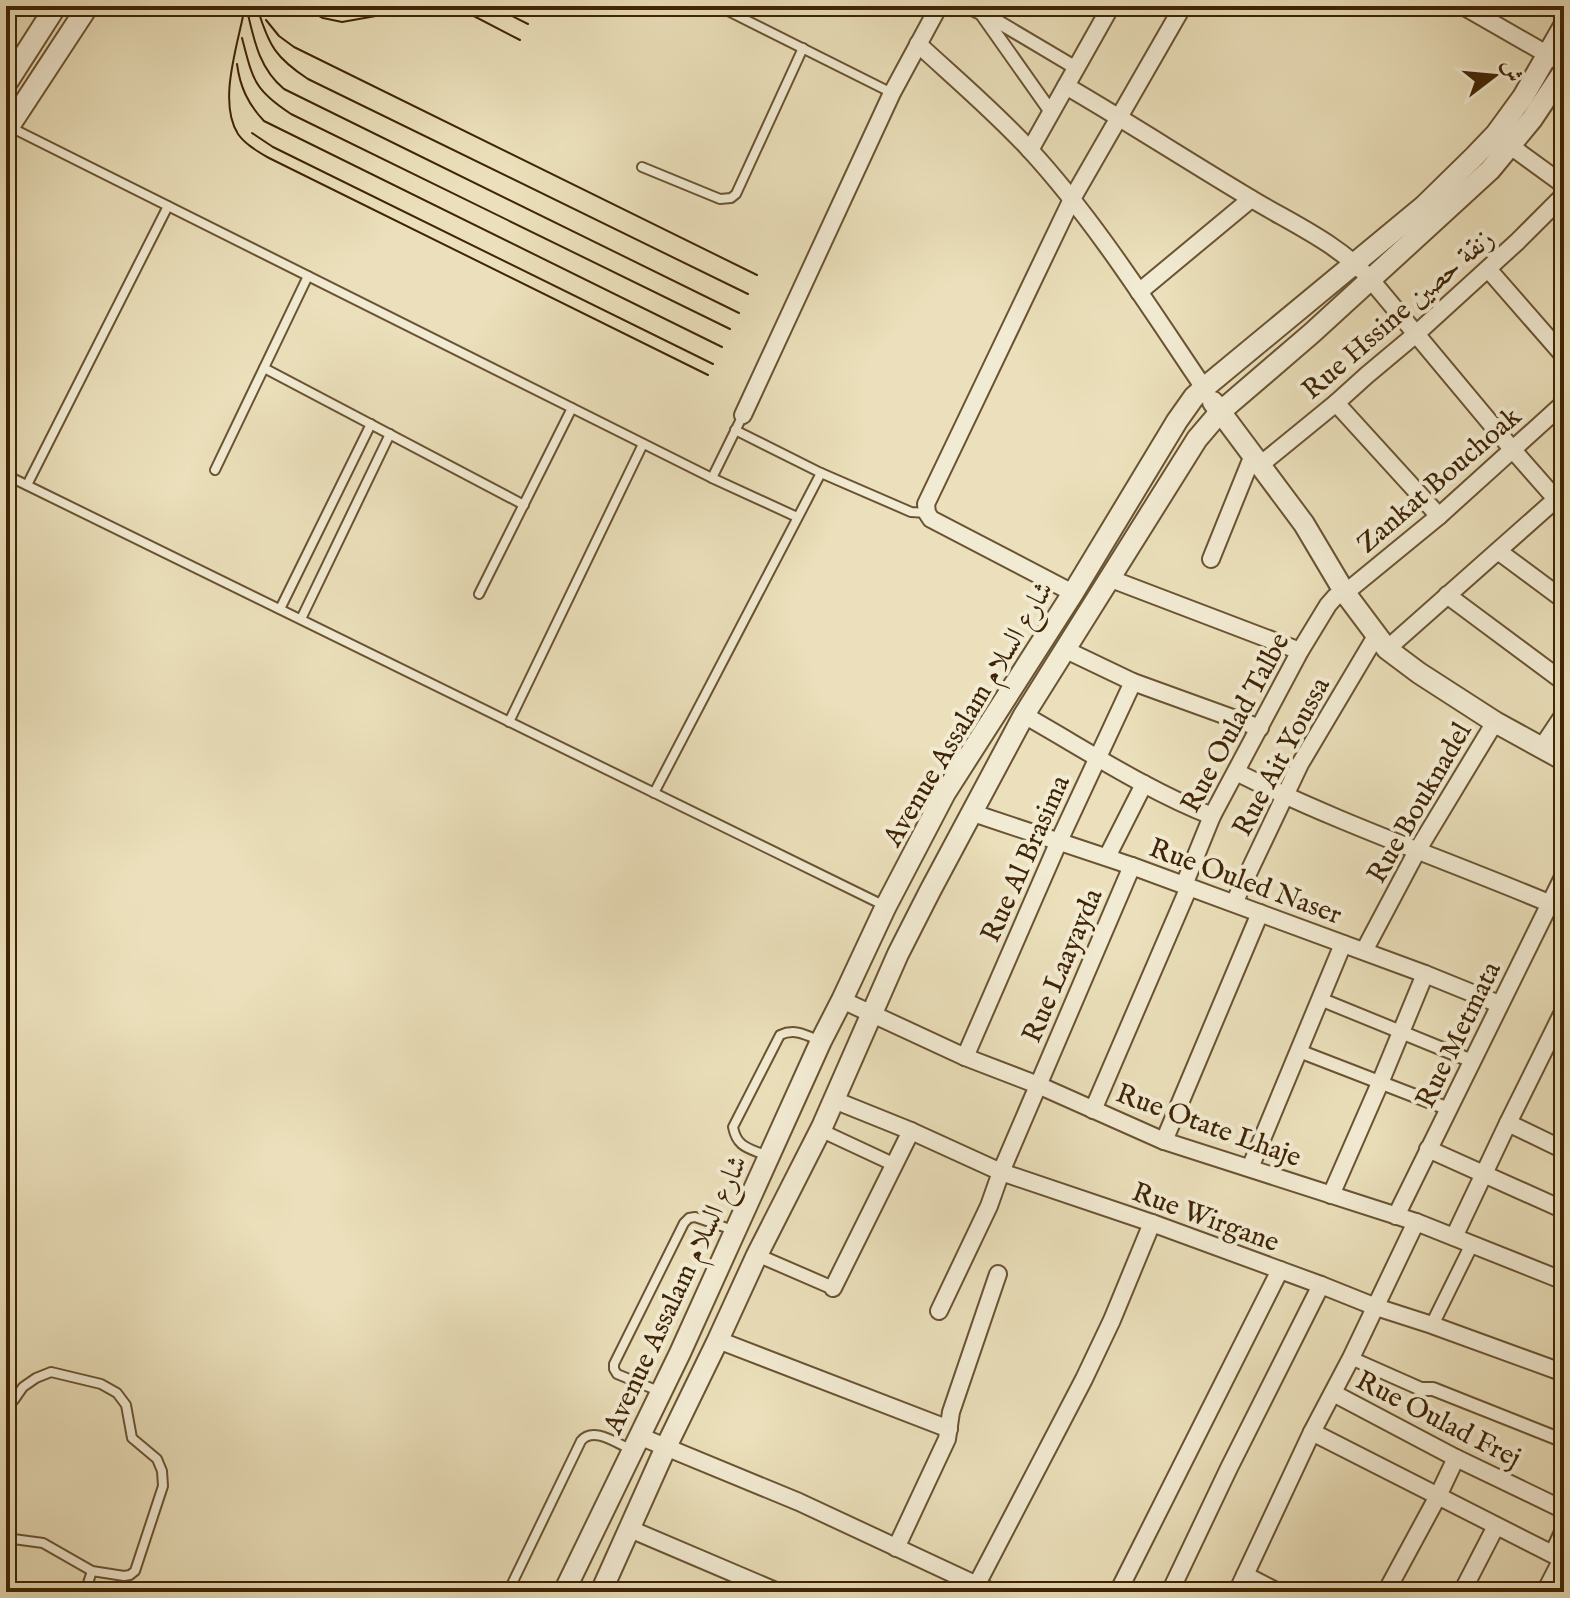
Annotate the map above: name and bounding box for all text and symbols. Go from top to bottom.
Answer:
north arrow [1454,36,1534,116]
text: ش [1495,57,1528,85]
street label: Rue Hssine زنقة حصين [1295,222,1502,408]
street label: Zankat Bouchoak [1350,399,1530,562]
street label: Avenue Assalam شارع السلام [875,575,1067,857]
street label: Rue Oulad Talbe [1174,627,1298,819]
street label: Rue Ait Youssa [1226,671,1339,843]
street label: Rue Bouknadel [1360,716,1481,890]
street label: Rue Al Brasima [974,769,1079,948]
street label: Rue Ouled Naser [1144,831,1346,933]
street label: Rue Laayayda [1015,883,1112,1048]
street label: Rue Metmata [1409,955,1510,1114]
street label: Rue Otate Lhaje [1111,1077,1306,1176]
street label: Avenue Assalam شارع السلام [596,1150,761,1443]
street label: Rue Wirgane [1127,1176,1284,1261]
street label: Rue Oulad Frej [1350,1364,1526,1477]

